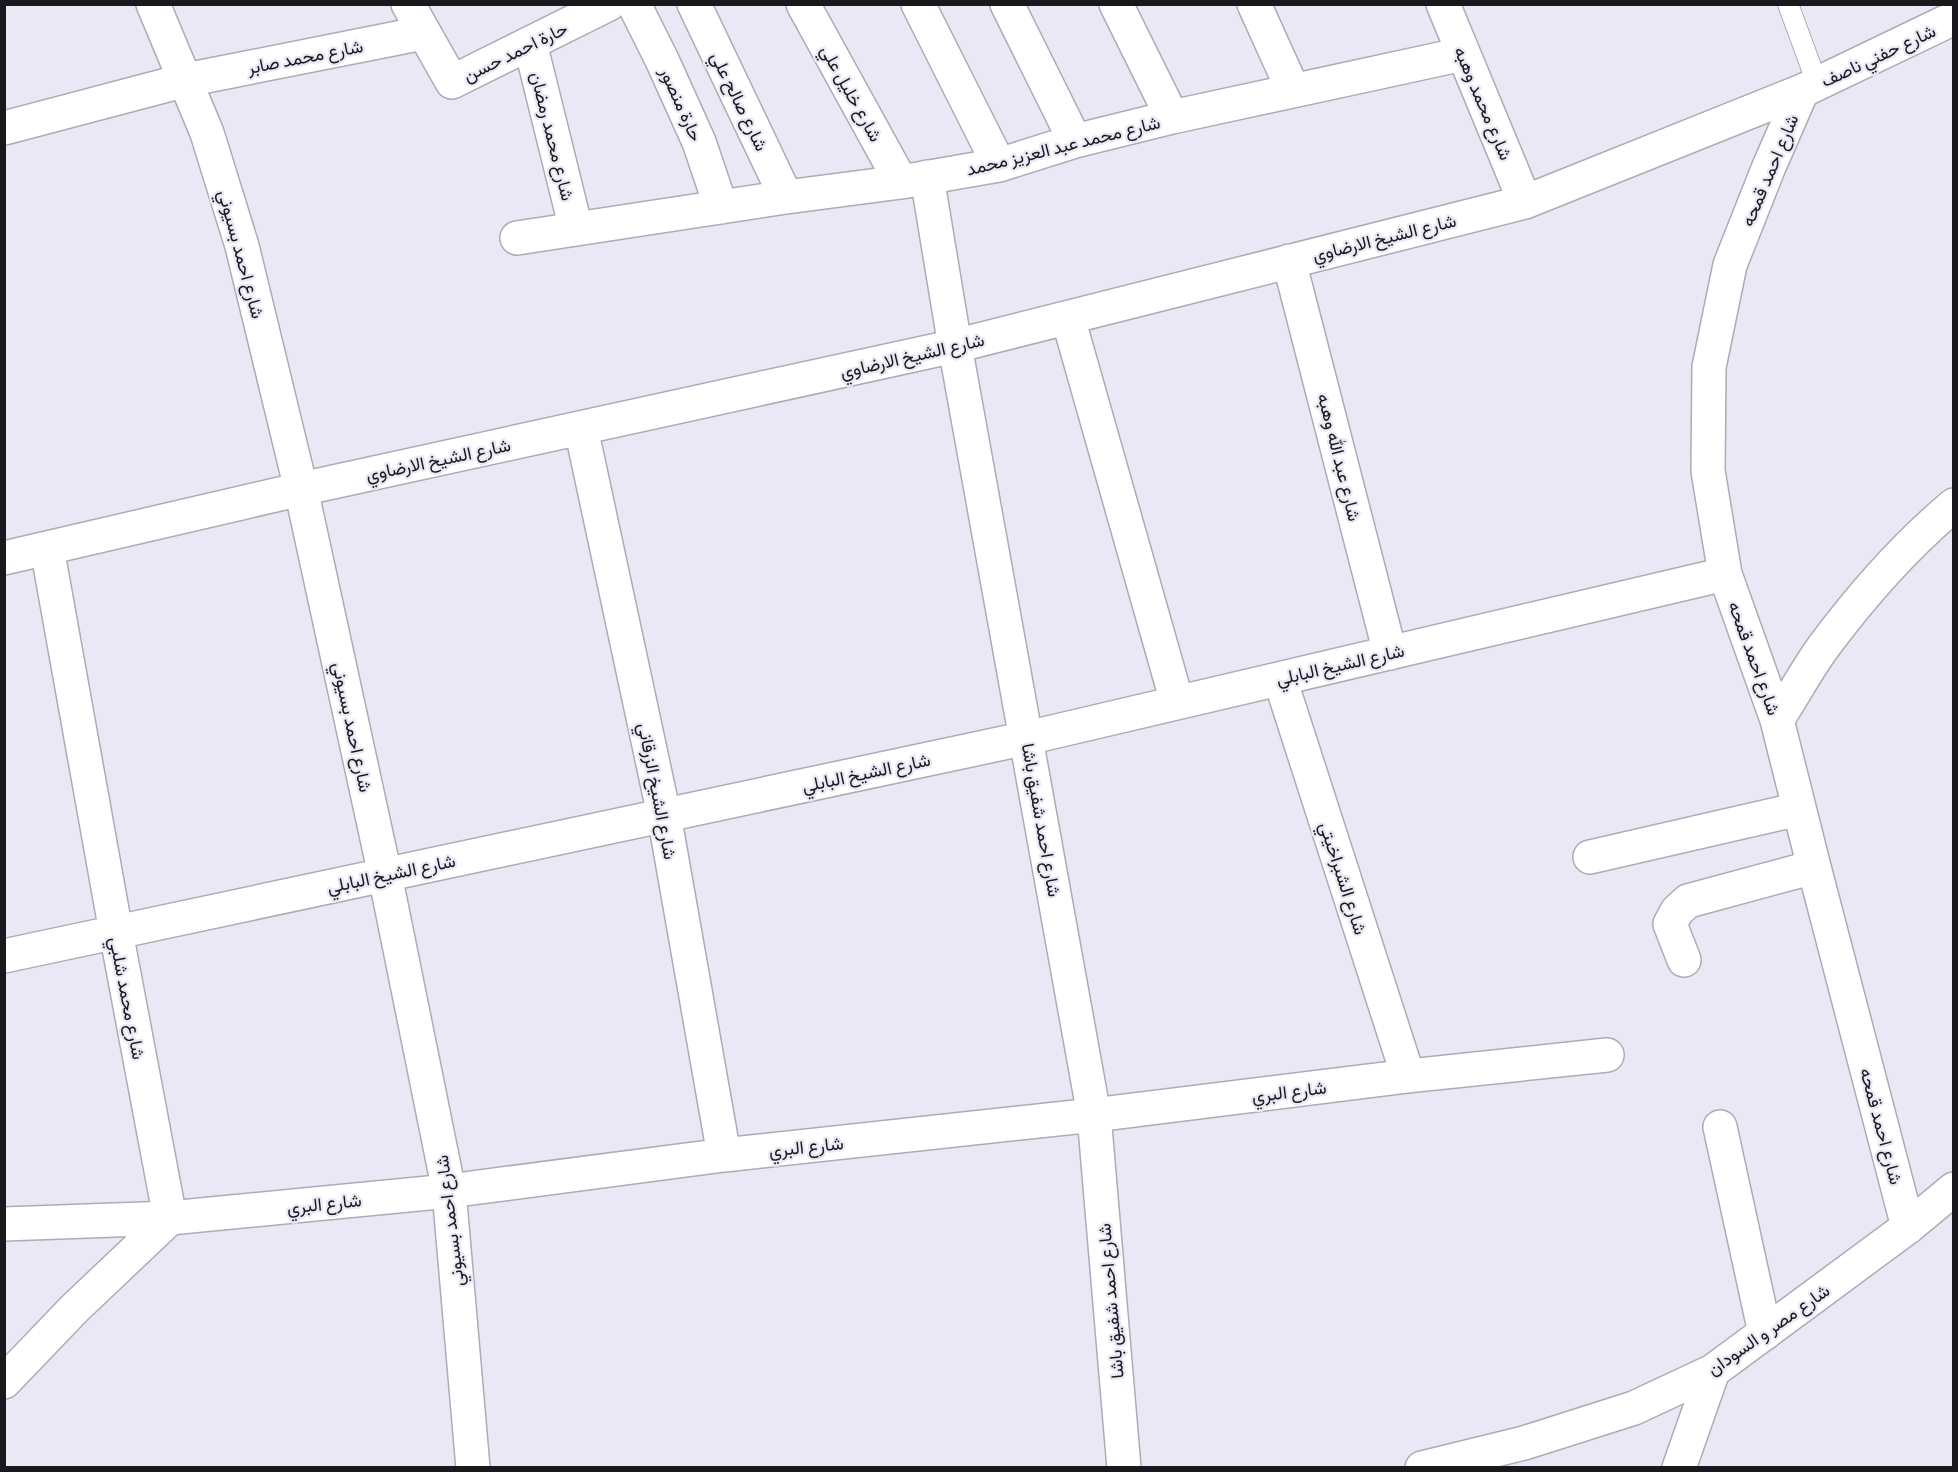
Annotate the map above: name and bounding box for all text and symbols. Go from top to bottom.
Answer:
street label: حارة احمد حسن [459,16,571,87]
street label: شارع حفني ناصف [1817,19,1941,96]
street label: شارع محمد صابر [244,34,365,80]
street label: شارع خليل علي [812,41,888,148]
street label: شارع محمد وهبه [1448,43,1518,164]
street label: شارع صالح علي [702,48,773,156]
street label: حارة منصور [655,63,708,145]
street label: شارع محمد رمضان [524,69,580,203]
street label: شارع محمد عبد العزيز محمد [964,110,1163,182]
street label: شارع احمد قمحه [1735,111,1804,230]
street label: شارع احمد بسيوني [209,187,270,322]
street label: شارع الشيخ الارضاوي [1310,208,1459,270]
street label: شارع الشيخ الارضاوي [838,328,987,387]
street label: شارع عبد الله وهبه [1312,391,1367,524]
street label: شارع الشيخ الارضاوي [364,433,513,490]
street label: شارع احمد قمحه [1722,598,1786,719]
street label: شارع الشيخ البابلي [1274,639,1407,694]
street label: شارع احمد بسيوني [324,660,378,795]
street label: شارع الشيخ الزرقاني [629,721,682,862]
street label: شارع احمد شفيق باشا [1016,741,1066,899]
street label: شارع الشيخ البابلي [800,748,933,801]
street label: شارع الشبراخيتي [1311,819,1373,939]
street label: شارع الشيخ البابلي [325,849,458,902]
street label: شارع محمد شلبي [100,935,151,1062]
street label: شارع احمد قمحه [1854,1065,1908,1187]
street label: شارع البري [1250,1076,1328,1111]
street label: شارع البري [768,1131,845,1166]
street label: شارع احمد بسيوني [430,1153,473,1288]
street label: شارع البري [286,1188,363,1223]
street label: شارع احمد شفيق باشا [1092,1222,1130,1379]
street label: شارع مصر و السودان [1702,1279,1835,1381]

